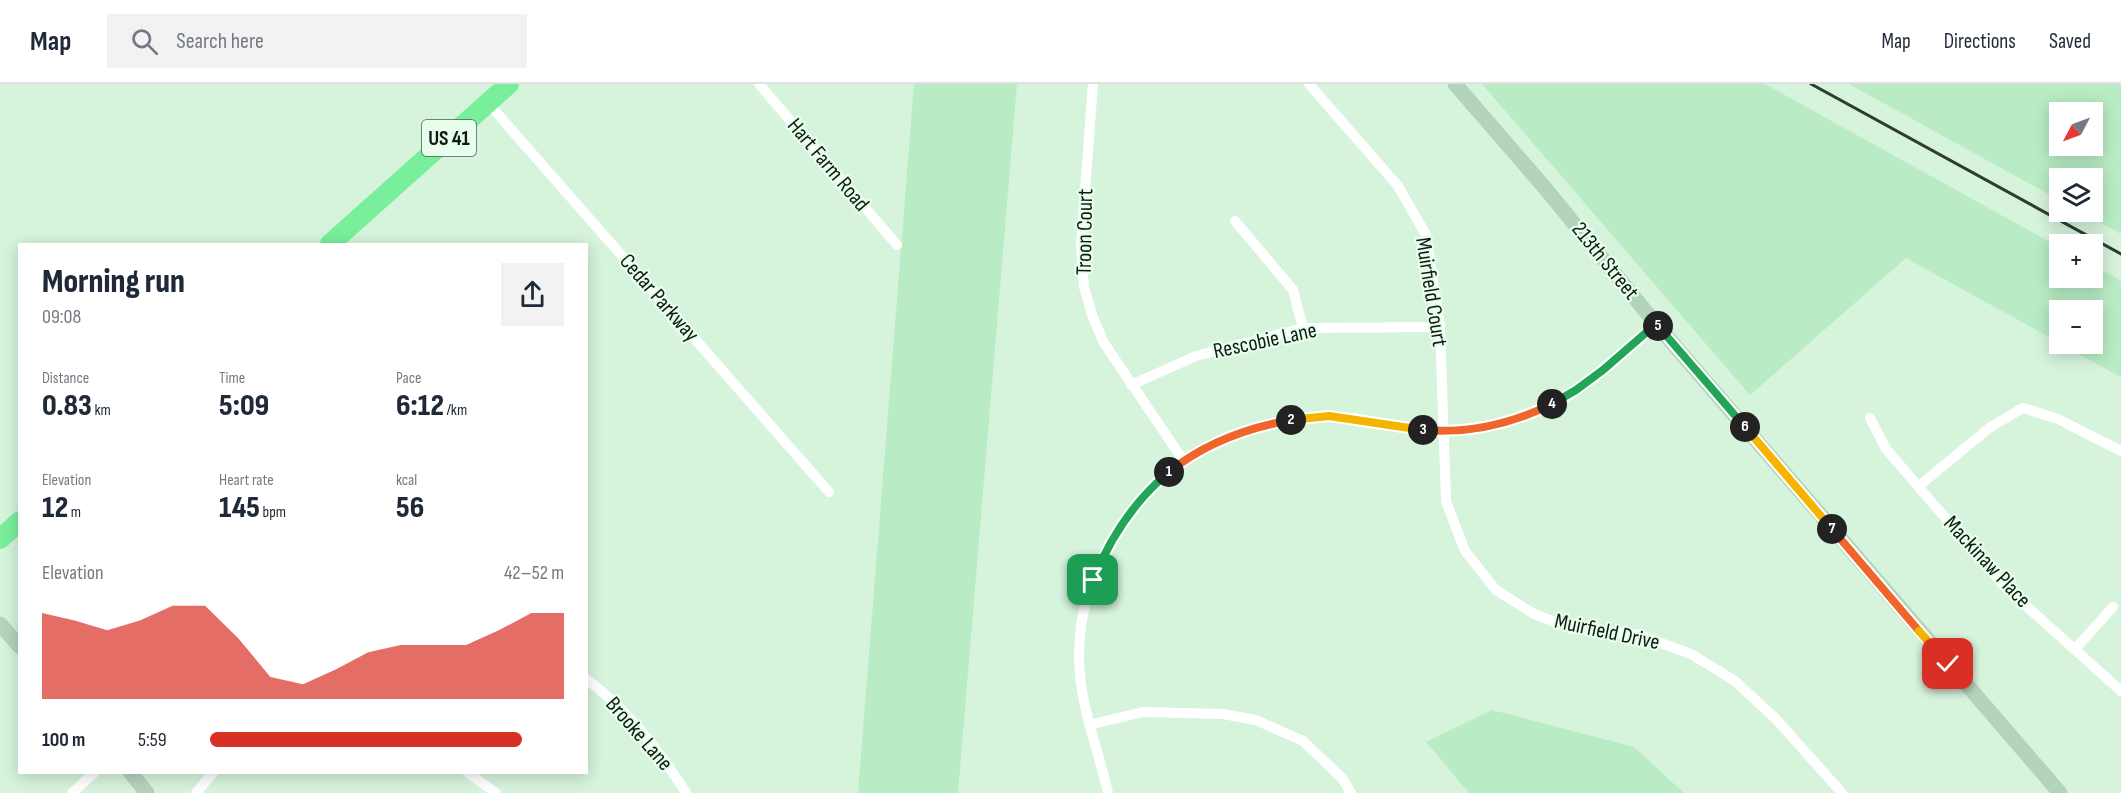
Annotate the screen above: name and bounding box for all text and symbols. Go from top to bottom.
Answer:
search box [107,14,527,68]
text: Map [30,25,71,58]
icon: search [128,25,161,58]
text: Search here [176,28,264,55]
text: Map [1881,29,1911,54]
text: Directions [1944,29,2016,54]
text: Saved [2049,29,2091,54]
north arrow [2049,102,2103,156]
map controls [2049,102,2103,354]
street label: Hart Farm Road [781,113,875,217]
road number: US 41 [422,120,476,156]
button: layers [2049,168,2103,222]
street label: Troon Court [1071,188,1099,275]
street label: 213th Street [1566,217,1645,306]
button: + [2049,234,2103,288]
street label: Muirfield Court [1409,235,1453,349]
street label: Cedar Parkway [613,248,705,348]
text: Morning run [42,262,185,302]
button: share [501,263,564,326]
button: − [2049,300,2103,354]
text: 09:08 [42,305,81,329]
pin: 5 [1643,311,1673,341]
text: 5 [1654,316,1662,335]
street label: Rescobie Lane [1211,317,1319,365]
text: Distance [42,369,89,388]
text: Time [219,369,245,388]
text: Pace [396,369,421,388]
text: 0.83 [42,388,92,424]
text: 5:09 [219,388,269,424]
text: 6:12 [396,388,444,424]
pin: 4 [1537,389,1567,419]
text: 4 [1548,394,1556,413]
text: km [92,401,111,420]
text: /km [444,401,467,420]
pin: 2 [1276,405,1306,435]
text: 2 [1287,410,1295,429]
pin: 6 [1730,412,1760,442]
pin: 3 [1408,415,1438,445]
text: 6 [1741,417,1749,436]
text: 3 [1419,420,1427,439]
pin: 1 [1154,457,1184,487]
text: 1 [1166,462,1172,481]
text: Elevation [42,471,91,490]
text: Heart rate [219,471,274,490]
text: kcal [396,471,417,490]
text: 12 [42,490,68,526]
text: 145 [219,490,260,526]
text: 56 [396,490,424,526]
text: m [68,503,81,522]
text: bpm [260,503,286,522]
street label: Mackinaw Place [1938,510,2036,614]
pin: 7 [1817,514,1847,544]
text: 7 [1829,519,1835,538]
pin [1067,554,1118,605]
text: Elevation [42,561,104,585]
text: 42–52 m [504,561,564,585]
icon: arrive [1076,563,1109,596]
street label: Muirfield Drive [1552,608,1662,656]
pin [1922,638,1973,689]
icon: check [1931,647,1964,680]
street label: Brooke Lane [600,691,678,777]
text: 100 m [42,728,85,752]
text: 5:59 [138,728,167,752]

